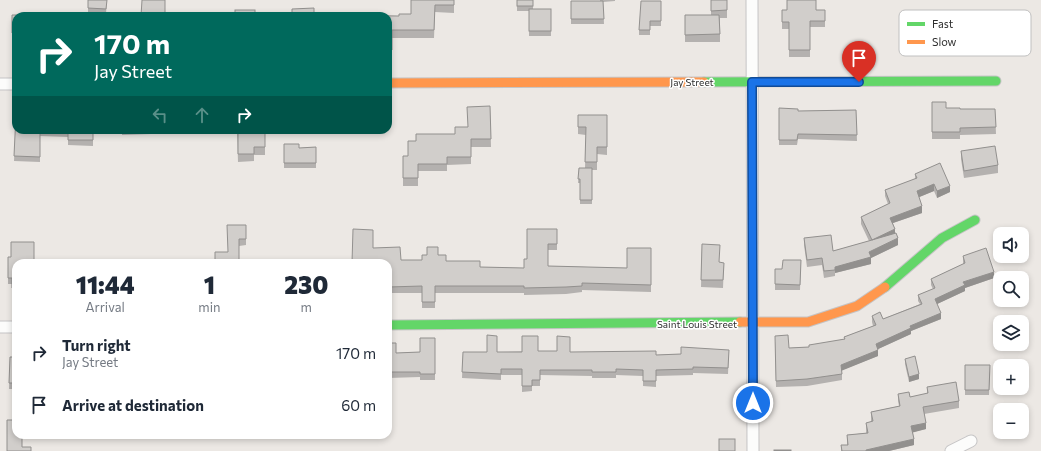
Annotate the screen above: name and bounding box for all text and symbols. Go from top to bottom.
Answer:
legend [899,10,1031,56]
text: Fast [932,17,954,30]
text: 170 m [94,26,170,60]
icon: right [28,28,80,80]
text: Slow [932,35,957,48]
pin [842,41,876,82]
icon: arrive [848,47,870,69]
text: Jay Street [94,60,172,82]
street label: Jay Street [670,76,714,88]
icon: left [149,104,171,126]
icon: ahead [191,104,213,126]
icon: right [233,104,255,126]
map controls [993,227,1029,439]
button: sound [993,227,1029,263]
text: 11:44 [76,270,135,299]
text: 1 [204,270,215,299]
text: 230 [284,270,328,299]
button: search [993,271,1029,307]
text: Arrival [85,299,125,315]
text: min [198,299,220,315]
text: m [301,299,312,315]
button: layers [993,315,1029,351]
street label: Saint Louis Street [657,318,737,330]
text: Turn right [62,336,131,354]
icon: right [28,342,50,364]
text: 170 m [336,344,376,362]
text: Jay Street [62,354,118,370]
button: + [993,359,1029,395]
position arrow [732,382,774,424]
icon: arrive [28,394,50,416]
text: Arrive at destination [62,396,204,414]
text: 60 m [341,396,376,414]
button: − [993,403,1029,439]

